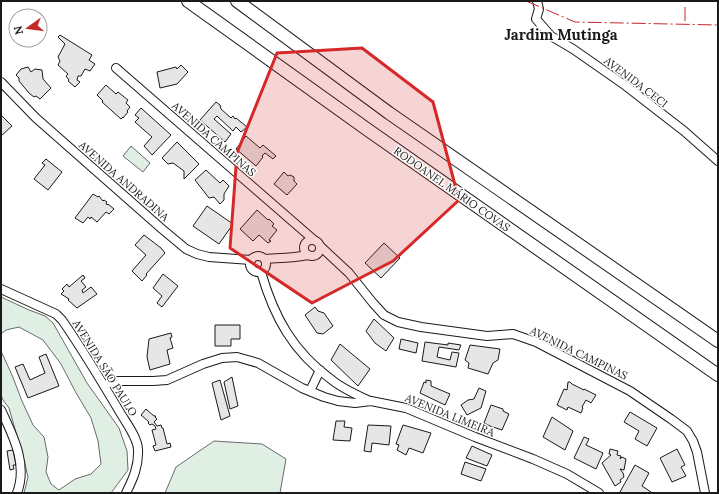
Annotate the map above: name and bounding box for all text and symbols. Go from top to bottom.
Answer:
north arrow [8,8,48,48]
text: N [10,24,26,36]
district label: Jardim Mutinga [504,25,618,44]
street label: AVENIDA CECI [601,53,671,111]
street label: AVENIDA CAMPINAS [168,98,259,179]
street label: AVENIDA ANDRADINA [75,137,173,225]
street label: RODOANEL MÁRIO COVAS [391,143,513,235]
street label: AVENIDA SÃO PAULO [69,316,141,419]
street label: AVENIDA CAMPINAS [527,323,630,383]
street label: AVENIDA LIMEIRA [402,390,498,440]

